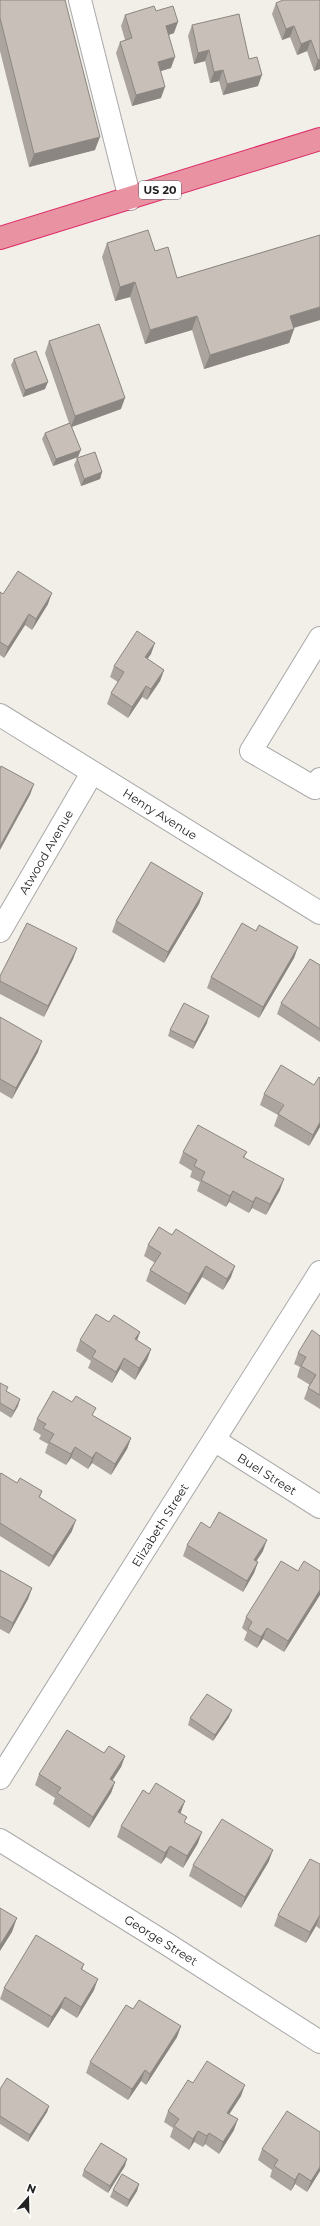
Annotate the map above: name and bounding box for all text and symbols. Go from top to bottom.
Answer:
road number: US 20 [139,181,181,199]
street label: Henry Avenue [120,785,200,843]
street label: Atwood Avenue [16,807,76,897]
street label: Buel Street [235,1450,299,1498]
street label: Elizabeth Street [128,1480,192,1569]
street label: George Street [122,1911,201,1969]
north arrow [8,2178,48,2218]
text: N [25,2181,38,2197]

